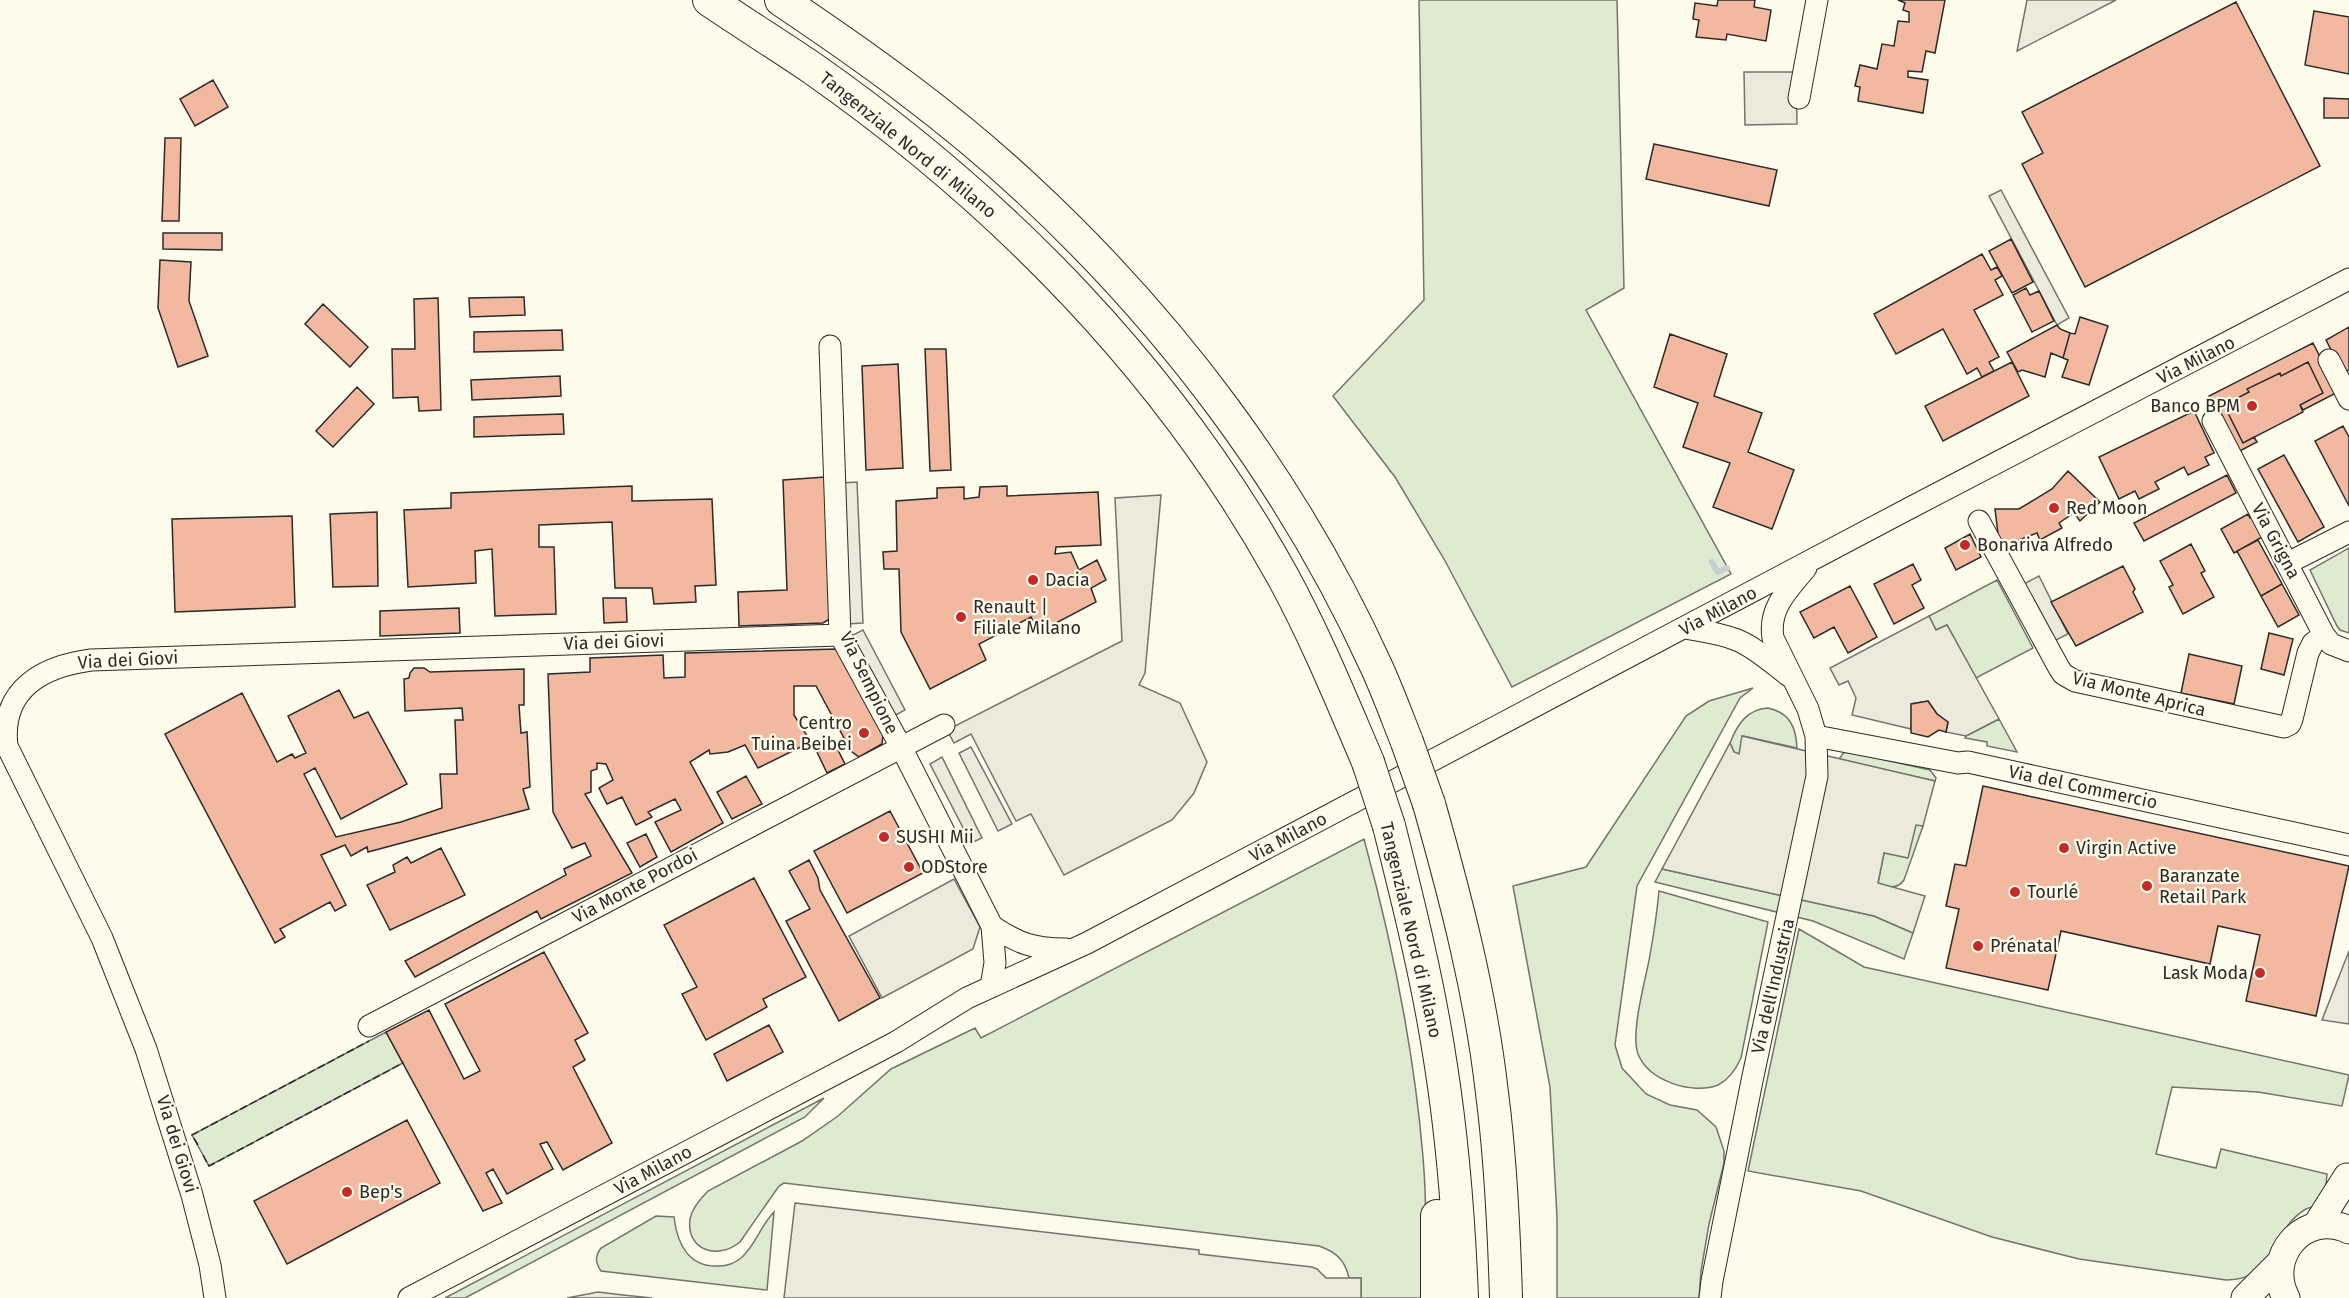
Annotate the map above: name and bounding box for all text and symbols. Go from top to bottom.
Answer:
street label: Tangenziale Nord di Milano [815,67,1001,223]
street label: Via Milano [2153,331,2239,389]
place label: Banco BPM [2150,395,2240,417]
marker: Banco BPM [2245,399,2259,413]
place label: Red Moon [2066,497,2148,519]
street label: Via Grigna [2247,499,2305,583]
marker: Red Moon [2047,501,2061,515]
place label: Bonariva Alfredo [1977,534,2113,556]
marker: Bonariva Alfredo [1958,538,1972,552]
place label: Dacia [1045,569,1090,591]
marker: Dacia [1026,573,1040,587]
street label: Via Milano [1675,581,1761,641]
place label: Renault | Filiale Milano [973,596,1081,639]
marker: Renault | Filiale Milano [954,610,968,624]
street label: Via Sempione [835,628,903,738]
street label: Via dei Giovi [563,629,665,655]
street label: Via dei Giovi [77,646,179,674]
street label: Via Monte Aprica [2070,667,2208,721]
place label: Centro Tuina Beibei [751,712,852,755]
marker: Centro Tuina Beibei [857,726,871,740]
street label: Via del Commercio [2006,760,2160,814]
street label: Via Milano [1245,807,1331,867]
street label: Tangenziale Nord di Milano [1375,820,1447,1040]
place label: SUSHI Mii [896,826,974,848]
marker: SUSHI Mii [877,830,891,844]
place label: Virgin Active [2076,837,2177,859]
marker: Virgin Active [2057,841,2071,855]
street label: Via Monte Pordoi [569,844,701,928]
place label: ODStore [921,856,988,878]
marker: ODStore [902,860,916,874]
place label: Baranzate Retail Park [2159,865,2247,908]
marker: Baranzate Retail Park [2140,879,2154,893]
place label: Tourlé [2027,881,2078,903]
marker: Tourlé [2008,885,2022,899]
street label: Via dell'Industria [1747,916,1799,1056]
place label: Prénatal [1990,935,2058,957]
marker: Prénatal [1971,939,1985,953]
place label: Lask Moda [2162,962,2248,984]
marker: Lask Moda [2253,966,2267,980]
street label: Via dei Giovi [152,1093,202,1195]
street label: Via Milano [610,1140,696,1200]
place label: Bep's [359,1181,402,1203]
marker: Bep's [340,1185,354,1199]

